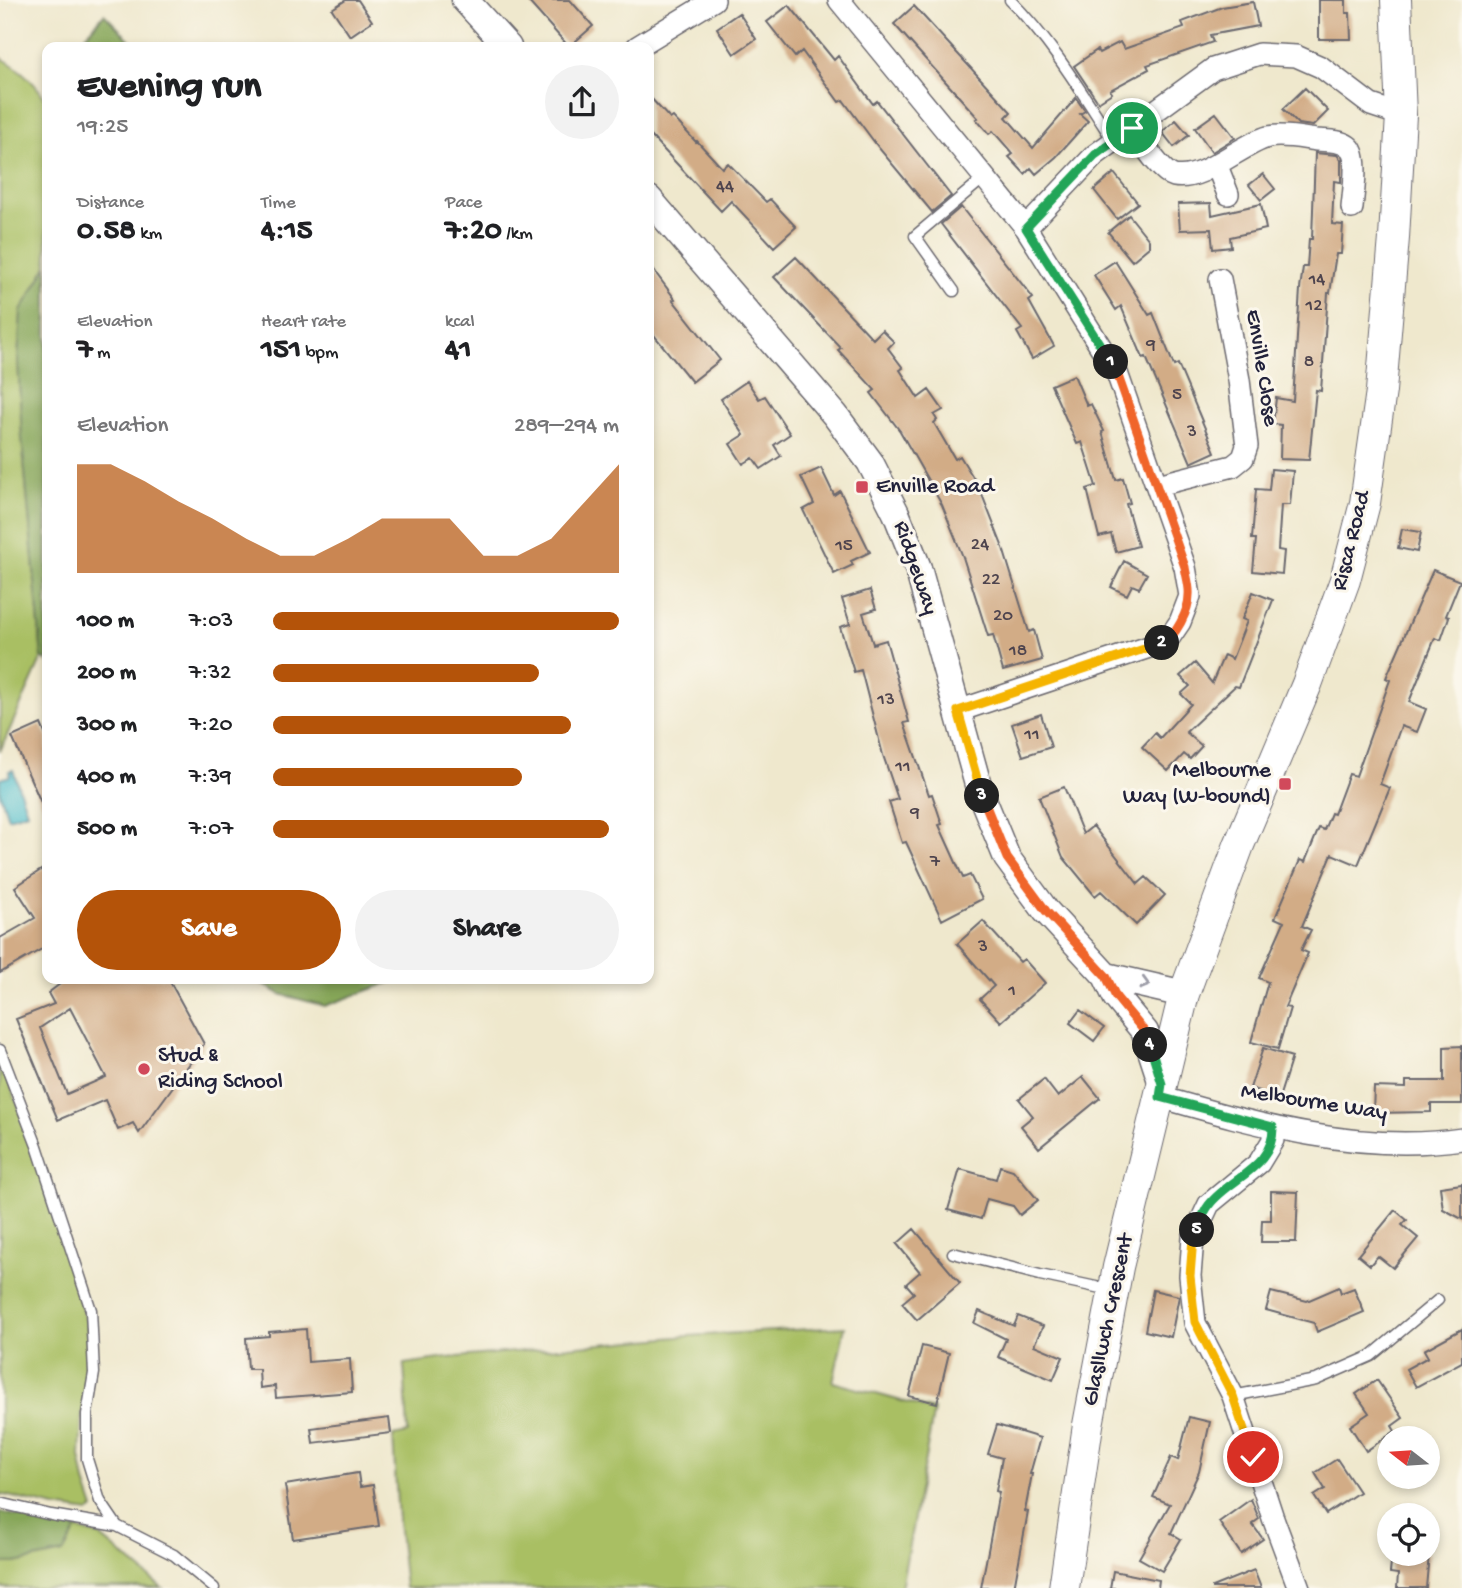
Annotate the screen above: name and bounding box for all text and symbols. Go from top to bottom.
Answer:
button: share [545,65,619,139]
text: Evening run [77,66,261,110]
pin [1102,98,1162,158]
icon: arrive [1113,109,1151,147]
text: 19:25 [77,114,128,141]
house number: 44 [716,176,734,199]
text: Distance [77,192,144,215]
text: Time [261,192,296,215]
text: Pace [445,192,482,215]
text: 0.58 [77,215,136,250]
text: 4:15 [261,215,313,250]
text: 7:20 [445,215,502,250]
text: km [136,223,162,246]
text: /km [502,223,533,246]
house number: 14 [1308,269,1325,292]
house number: 12 [1305,295,1323,318]
street label: Enville Close [1238,308,1284,429]
text: Elevation [77,311,153,334]
text: Heart rate [261,311,346,334]
text: kcal [445,311,475,334]
text: 7 [77,334,93,369]
text: 151 [261,334,301,369]
text: 41 [445,334,471,369]
house number: 9 [1145,334,1156,357]
text: m [93,342,111,365]
text: bpm [301,342,338,365]
pin: 1 [1094,344,1128,380]
text: 1 [1107,350,1114,373]
house number: 8 [1304,351,1314,374]
house number: 5 [1172,384,1182,407]
text: Elevation [77,413,168,440]
text: 289–294 m [514,413,619,440]
house number: 3 [1186,421,1197,444]
place label: Enville Road [876,474,996,501]
marker: Enville Road [854,479,870,495]
street label: Risca Road [1327,487,1378,594]
street label: Ridgeway [886,518,944,618]
house number: 24 [971,534,989,557]
house number: 15 [834,535,853,558]
house number: 22 [982,569,1000,592]
house number: 20 [993,605,1013,628]
text: 100 m [77,608,134,635]
text: 7:03 [189,608,233,635]
pin: 2 [1144,626,1180,660]
text: 2 [1157,631,1166,654]
house number: 18 [1008,640,1027,663]
text: 200 m [77,660,136,687]
text: 7:32 [189,660,231,687]
house number: 13 [876,689,895,712]
text: 300 m [77,712,137,739]
text: 7:20 [189,712,233,739]
house number: 11 [1023,724,1040,747]
house number: 11 [894,756,911,779]
place label: Melbourne Way (W-bound) [1123,758,1272,811]
text: 400 m [77,764,136,791]
text: 7:39 [189,764,232,791]
marker: Melbourne Way (W-bound) [1277,776,1293,792]
pin: 3 [964,778,1000,814]
text: 3 [977,784,986,807]
house number: 9 [909,802,920,825]
text: 500 m [77,816,137,843]
text: 7:07 [189,816,233,843]
house number: 7 [929,851,941,874]
button: Save [77,890,341,970]
button: Share [355,890,619,970]
house number: 3 [977,936,988,959]
one-way arrow [1139,976,1151,991]
house number: 1 [1007,980,1016,1003]
pin: 4 [1132,1028,1168,1062]
text: 4 [1145,1033,1154,1056]
place label: Stud & Riding School [158,1043,283,1096]
marker: Stud & Riding School [136,1061,152,1077]
street label: Melbourne Way [1239,1078,1389,1128]
pin: 5 [1180,1212,1214,1248]
text: 5 [1192,1218,1202,1241]
street label: Glasllwch Crescent [1078,1230,1141,1409]
north arrow [1377,1426,1440,1489]
map controls [1377,1426,1440,1566]
pin [1223,1427,1283,1487]
icon: check [1234,1438,1272,1476]
button: locate [1377,1503,1440,1566]

